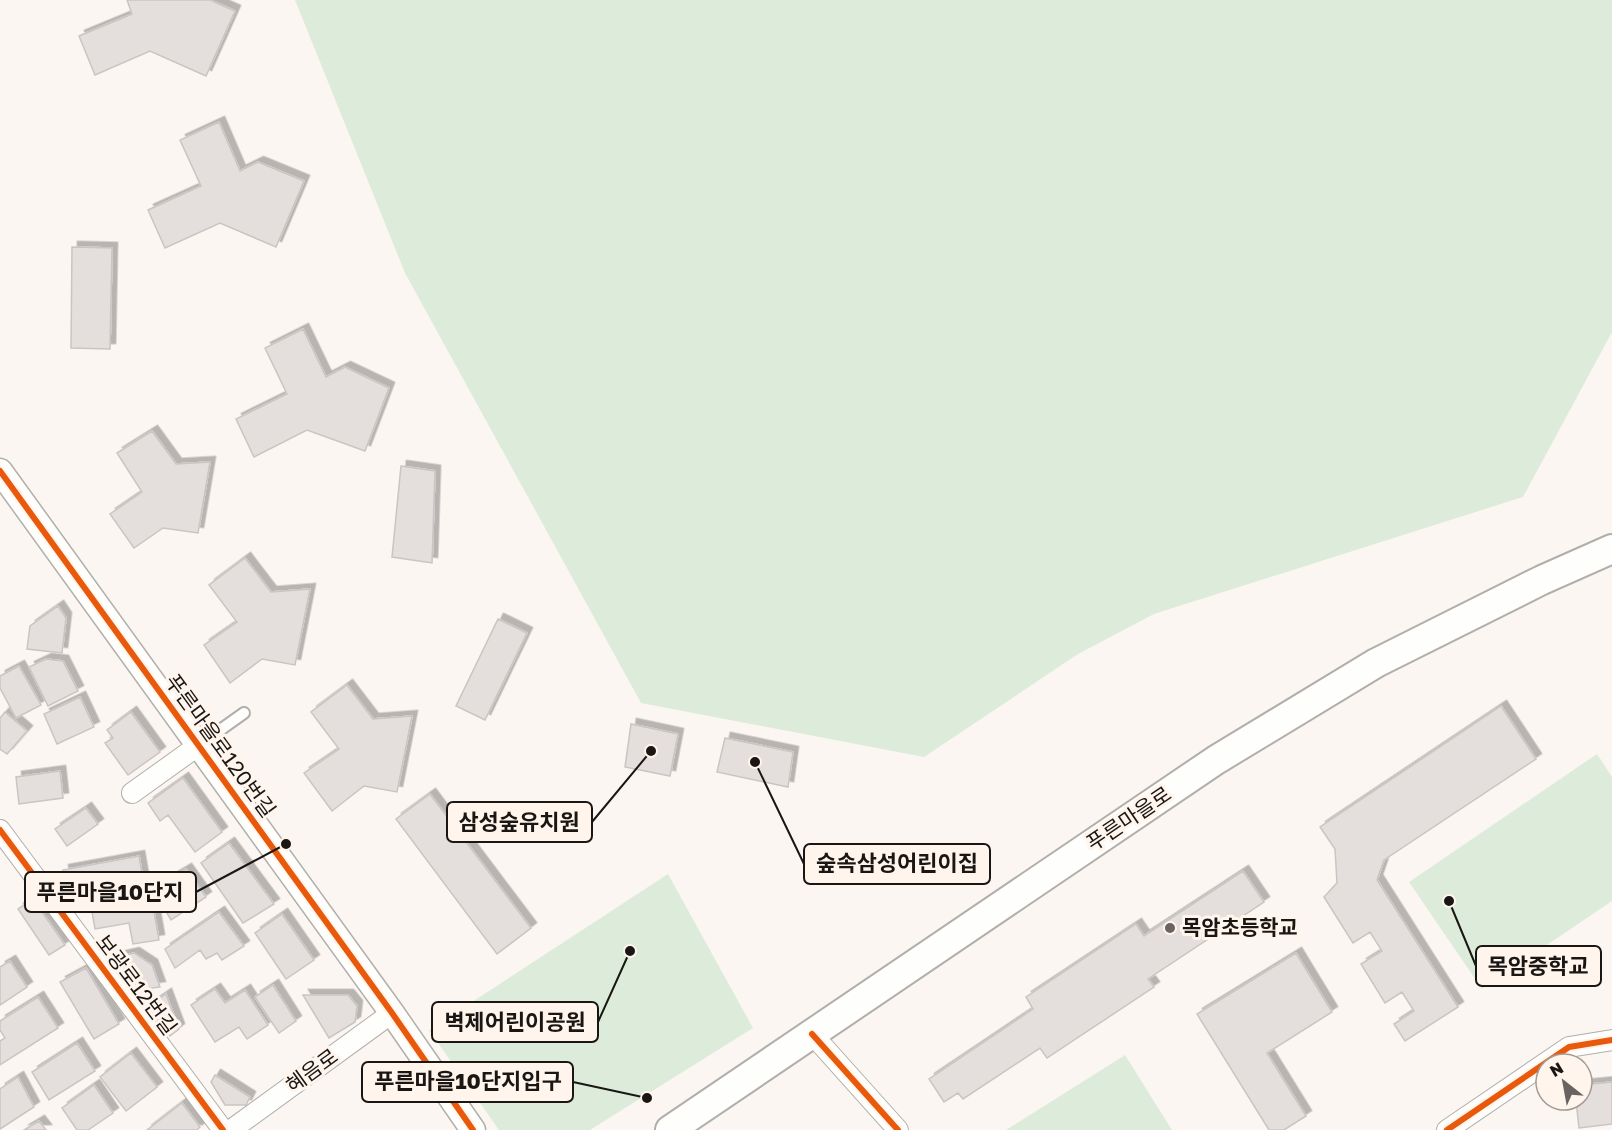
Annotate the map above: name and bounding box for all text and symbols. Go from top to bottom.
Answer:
street label: 푸른마을로120번길 [160,669,281,822]
street label: 푸른마을로 [1081,780,1176,856]
callout: 삼성숲유치원 [447,802,592,842]
text: 삼성숲유치원 [458,808,580,835]
callout: 숲속삼성어린이집 [804,844,990,884]
text: 숲속삼성어린이집 [816,849,978,876]
callout: 푸른마을10단지 [25,872,196,912]
text: 푸른마을10단지 [36,878,184,905]
place label: 목암초등학교 [1182,914,1298,940]
marker: 목암초등학교 [1163,921,1177,935]
street label: 보광로12번길 [91,929,183,1040]
callout: 목암중학교 [1476,946,1601,986]
text: 목암중학교 [1487,952,1589,979]
callout: 벽제어린이공원 [432,1002,598,1042]
text: 벽제어린이공원 [444,1008,586,1035]
street label: 혜음로 [280,1043,343,1098]
north arrow [1534,1052,1594,1112]
text: N [1546,1057,1567,1081]
callout: 푸른마을10단지입구 [362,1062,573,1102]
text: 푸른마을10단지입구 [374,1067,562,1094]

